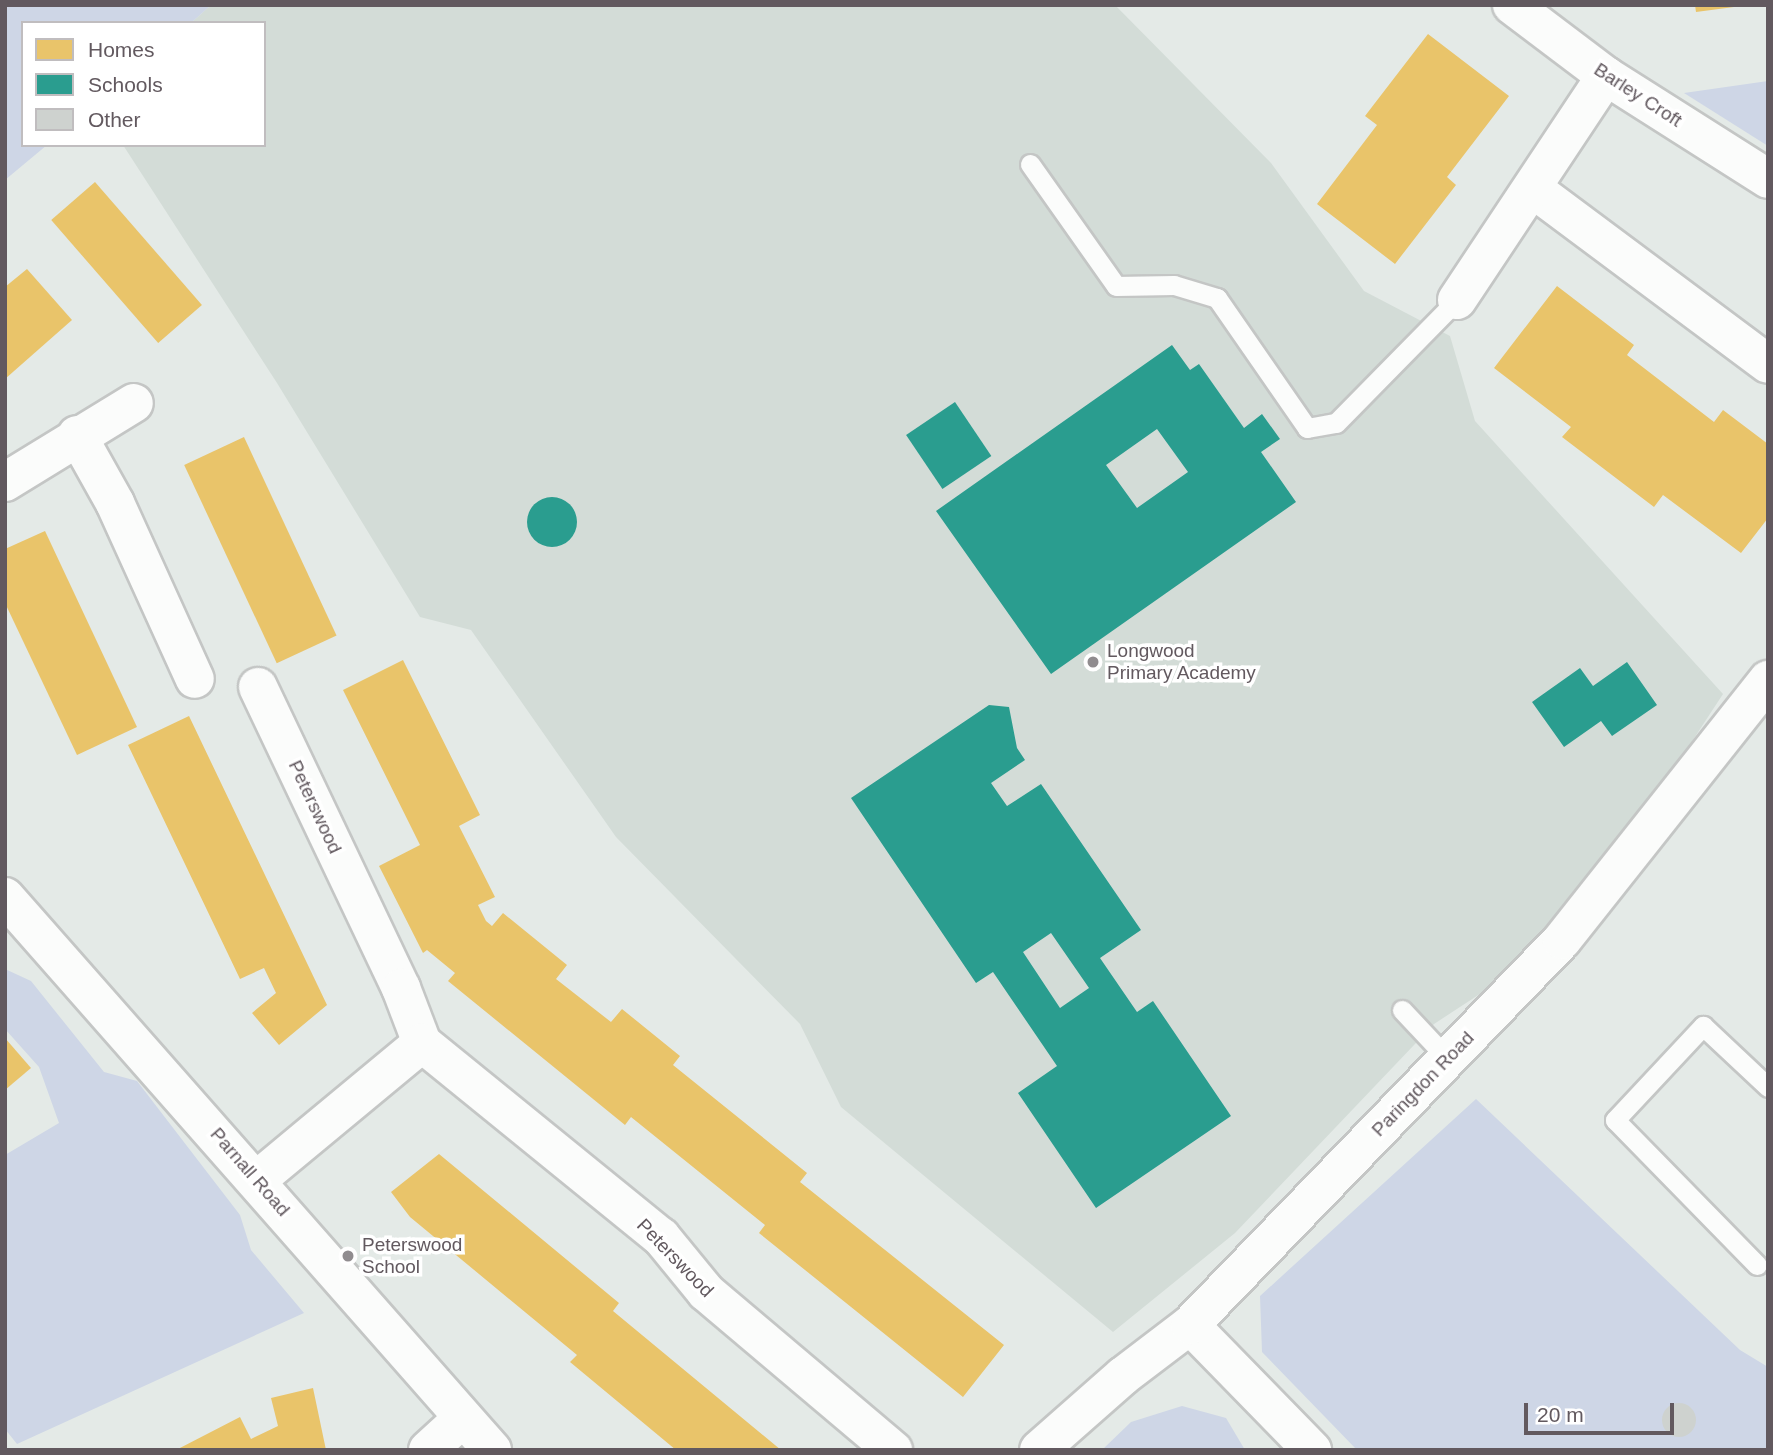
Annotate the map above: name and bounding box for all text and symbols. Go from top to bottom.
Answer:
legend [21,21,266,147]
text: Homes [88,38,155,61]
street label: Barley Croft [1590,58,1686,132]
text: Schools [88,73,163,96]
text: Other [88,108,141,131]
place label: Longwood Primary Academy [1107,640,1257,684]
marker: Longwood Primary Academy [1085,654,1101,670]
street label: Peterswood [283,757,347,857]
street label: Paringdon Road [1367,1027,1479,1141]
street label: Parnall Road [205,1123,295,1221]
street label: Peterswood [632,1214,718,1302]
place label: Peterswood School [362,1234,462,1278]
marker: Peterswood School [340,1248,356,1264]
scale bar [1528,1388,1678,1432]
text: 20 m [1537,1403,1584,1426]

